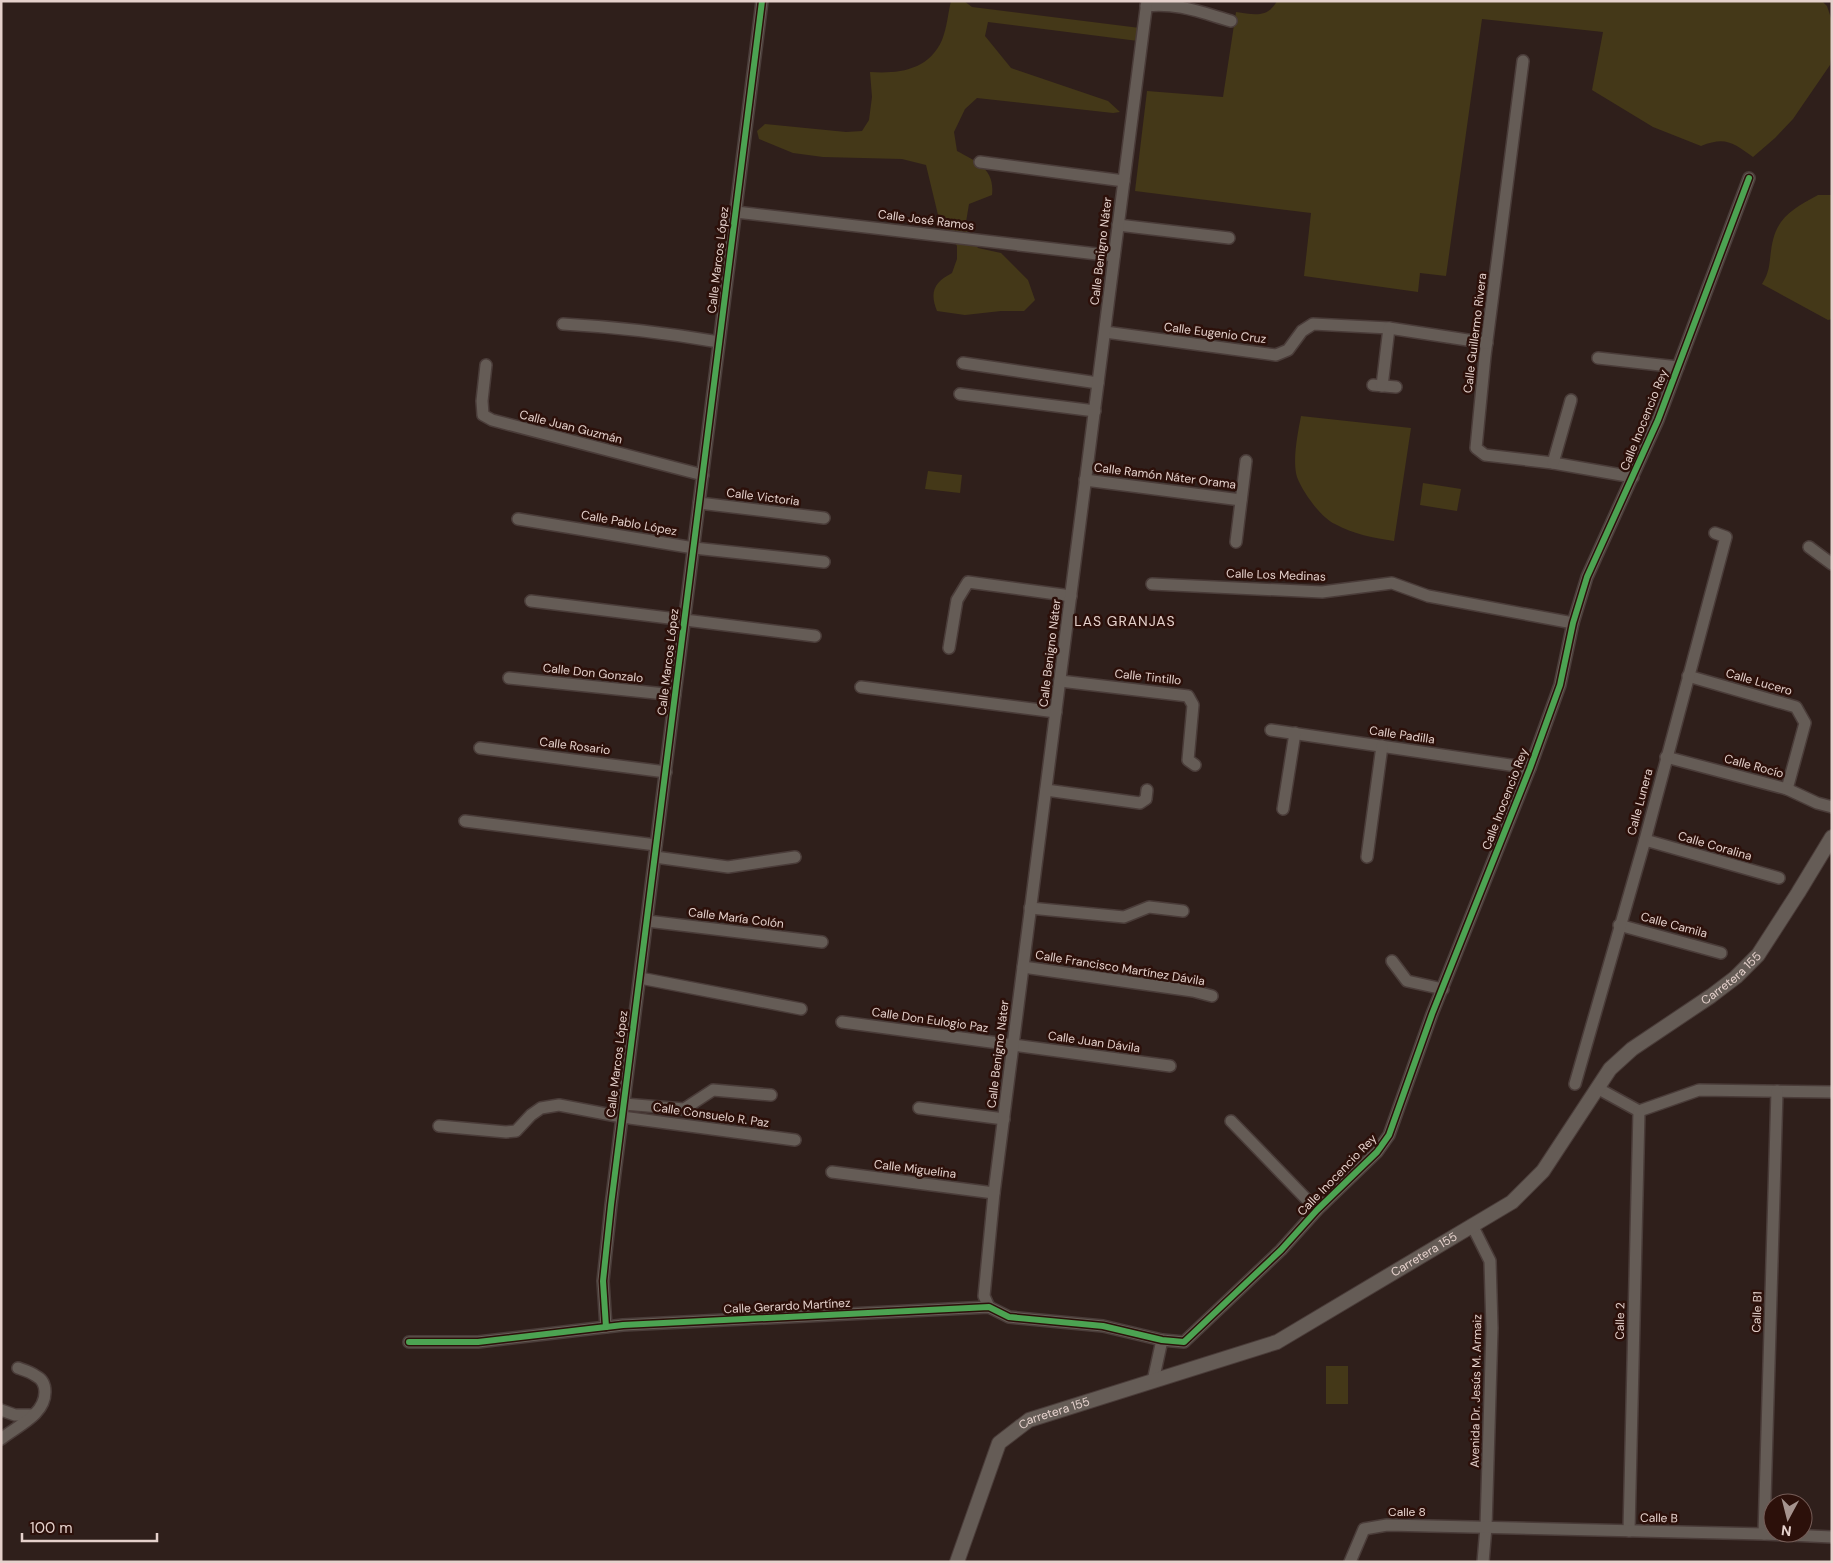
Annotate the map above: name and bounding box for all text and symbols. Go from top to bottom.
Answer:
street label: Calle Benigno Náter [1086,196,1116,306]
street label: Calle Marcos López [704,206,732,314]
street label: Calle José Ramos [877,206,975,234]
street label: Calle Guillermo Rivera [1460,272,1490,394]
street label: Calle Eugenio Cruz [1163,319,1267,347]
street label: Calle Inocencio Rey [1616,367,1672,473]
street label: Calle Juan Guzmán [518,406,624,448]
street label: Calle Ramón Náter Orama [1093,459,1237,493]
street label: Calle Victoria [725,485,801,509]
street label: Calle Pablo López [580,507,678,539]
street label: Calle Los Medinas [1226,565,1326,585]
street label: Calle Benigno Náter [1035,598,1065,708]
street label: Calle Marcos López [654,608,682,716]
district label: LAS GRANJAS [1074,612,1176,630]
street label: Calle Don Gonzalo [542,660,644,686]
street label: Calle Lucero [1724,665,1794,699]
street label: Calle Tintillo [1114,666,1182,688]
street label: Calle Padilla [1368,722,1436,748]
street label: Calle Rosario [539,734,611,758]
street label: Calle Inocencio Rey [1478,745,1532,852]
street label: Calle Rocío [1722,750,1786,782]
street label: Calle Lunera [1623,767,1657,837]
street label: Calle Coralina [1676,828,1754,864]
street label: Calle María Colón [687,904,785,932]
street label: Calle Camila [1639,908,1709,942]
street label: Calle Francisco Martínez Dávila [1034,947,1206,989]
street label: Carretera 155 [1698,948,1765,1008]
street label: Calle Benigno Náter [983,999,1013,1109]
street label: Calle Don Eulogio Paz [871,1004,989,1036]
street label: Calle Marcos López [603,1010,631,1118]
street label: Calle Juan Dávila [1047,1028,1141,1056]
street label: Calle Consuelo R. Paz [652,1099,770,1131]
street label: Calle Inocencio Rey [1294,1130,1380,1219]
street label: Calle Miguelina [873,1156,957,1182]
street label: Carretera 155 [1388,1229,1460,1280]
street label: Calle B1 [1748,1291,1766,1333]
street label: Calle Gerardo Martínez [723,1295,851,1317]
street label: Calle 2 [1612,1302,1628,1340]
street label: Avenida Dr. Jesús M. Armaiz [1467,1314,1485,1468]
street label: Carretera 155 [1015,1393,1092,1433]
north arrow [1763,1493,1813,1543]
street label: Calle 8 [1388,1504,1426,1520]
scale bar [22,1510,158,1542]
street label: Calle B [1640,1510,1678,1526]
text: 100 m [30,1518,73,1538]
text: N [1780,1521,1793,1540]

